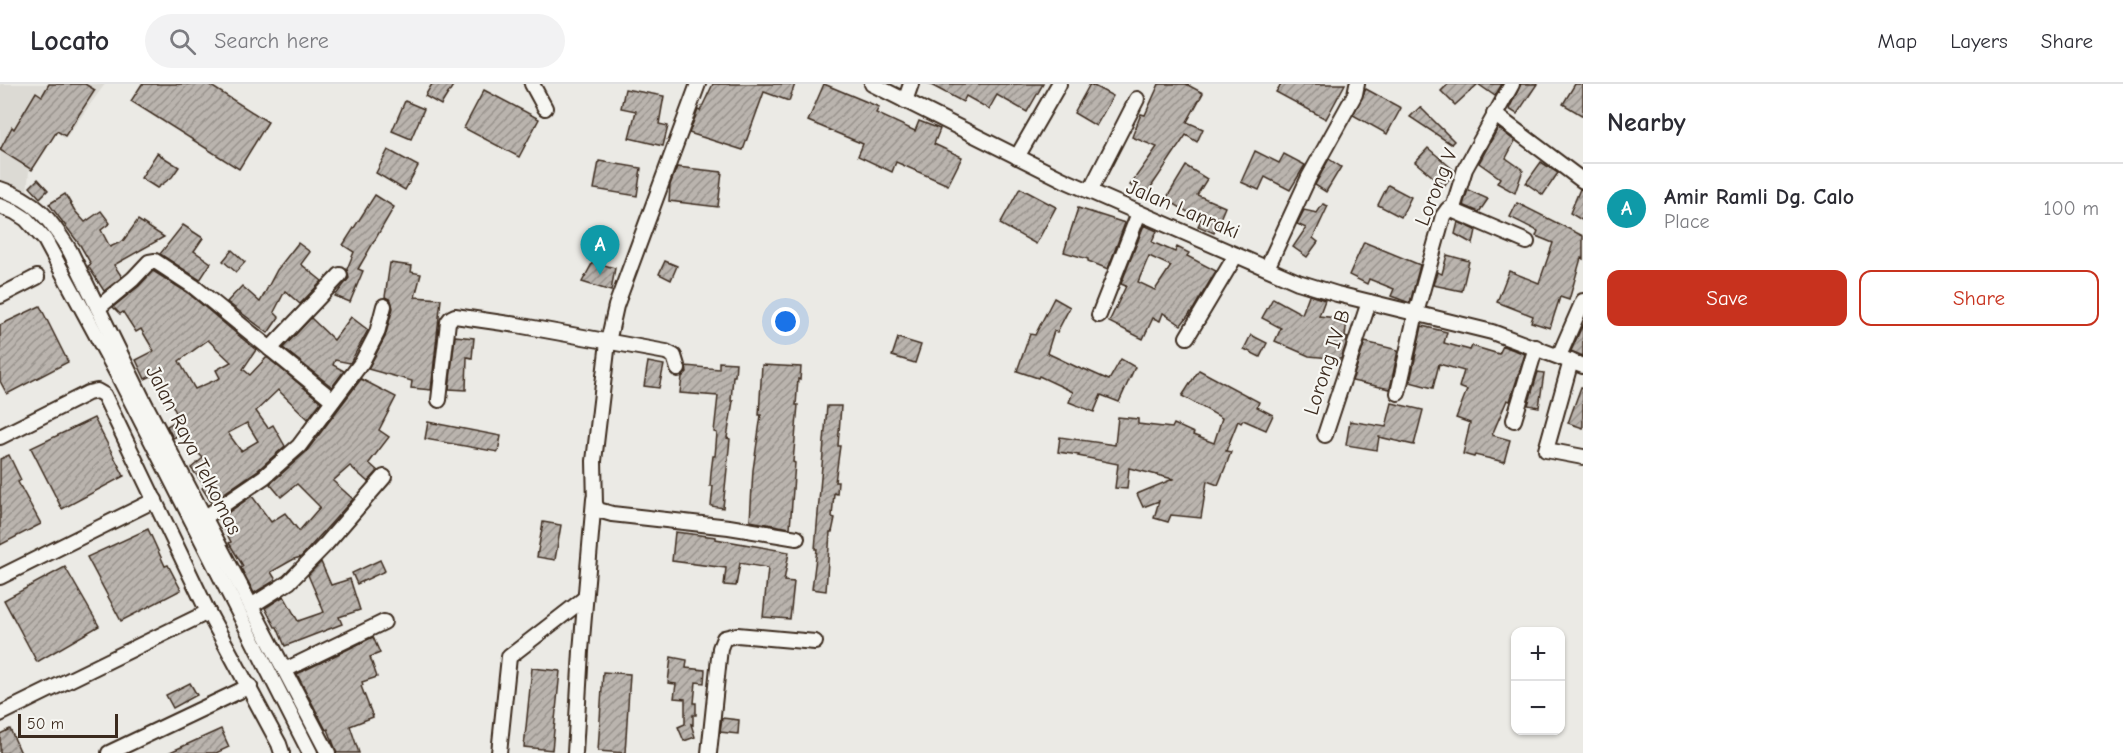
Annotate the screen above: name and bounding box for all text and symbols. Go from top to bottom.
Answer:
search box [145,14,565,68]
text: Locato [30,25,109,57]
icon: search [166,25,199,58]
text: Search here [214,28,329,54]
text: Map [1878,29,1917,53]
text: Layers [1950,29,2008,53]
text: Share [2041,29,2093,53]
text: Nearby [1607,108,1686,138]
street label: Lorong V [1410,144,1463,229]
street label: Jalan Lanraki [1123,174,1243,244]
text: Amir Ramli Dg. Calo [1664,184,1854,210]
text: A [1621,197,1632,220]
text: 100 m [2044,197,2099,220]
text: Place [1664,210,1710,233]
pin: A [580,226,620,275]
button: Save [1607,270,1847,326]
button: Share [1859,270,2099,326]
street label: Lorong IV B [1299,306,1355,418]
your location [771,307,800,336]
street label: Jalan Raya Telkomas [141,361,247,539]
map controls [1511,627,1565,735]
button: + [1511,627,1565,681]
button: − [1511,681,1565,735]
scale bar [18,711,118,738]
text: 50 m [27,715,64,733]

